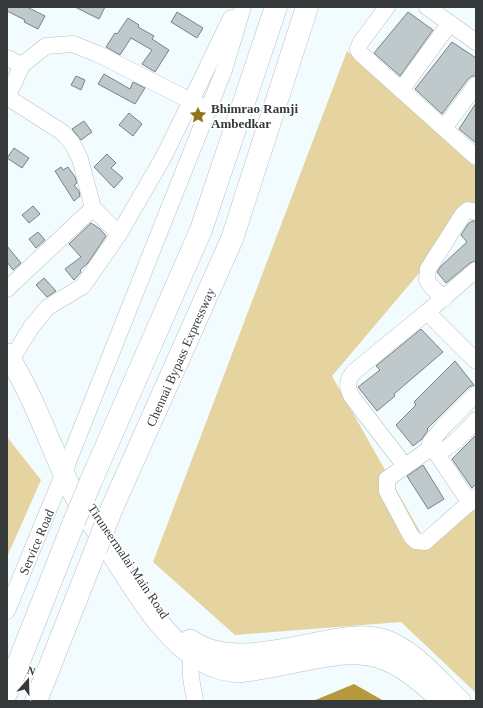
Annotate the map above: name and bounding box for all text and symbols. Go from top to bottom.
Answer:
place label: Bhimrao Ramji Ambedkar [211,101,298,131]
place icon: Bhimrao Ramji Ambedkar [188,105,208,125]
street label: Chennai Bypass Expressway [143,285,218,429]
street label: Tiruneermalai Main Road [85,501,173,622]
street label: Service Road [16,507,57,577]
north arrow [8,660,48,700]
text: N [26,664,37,678]

